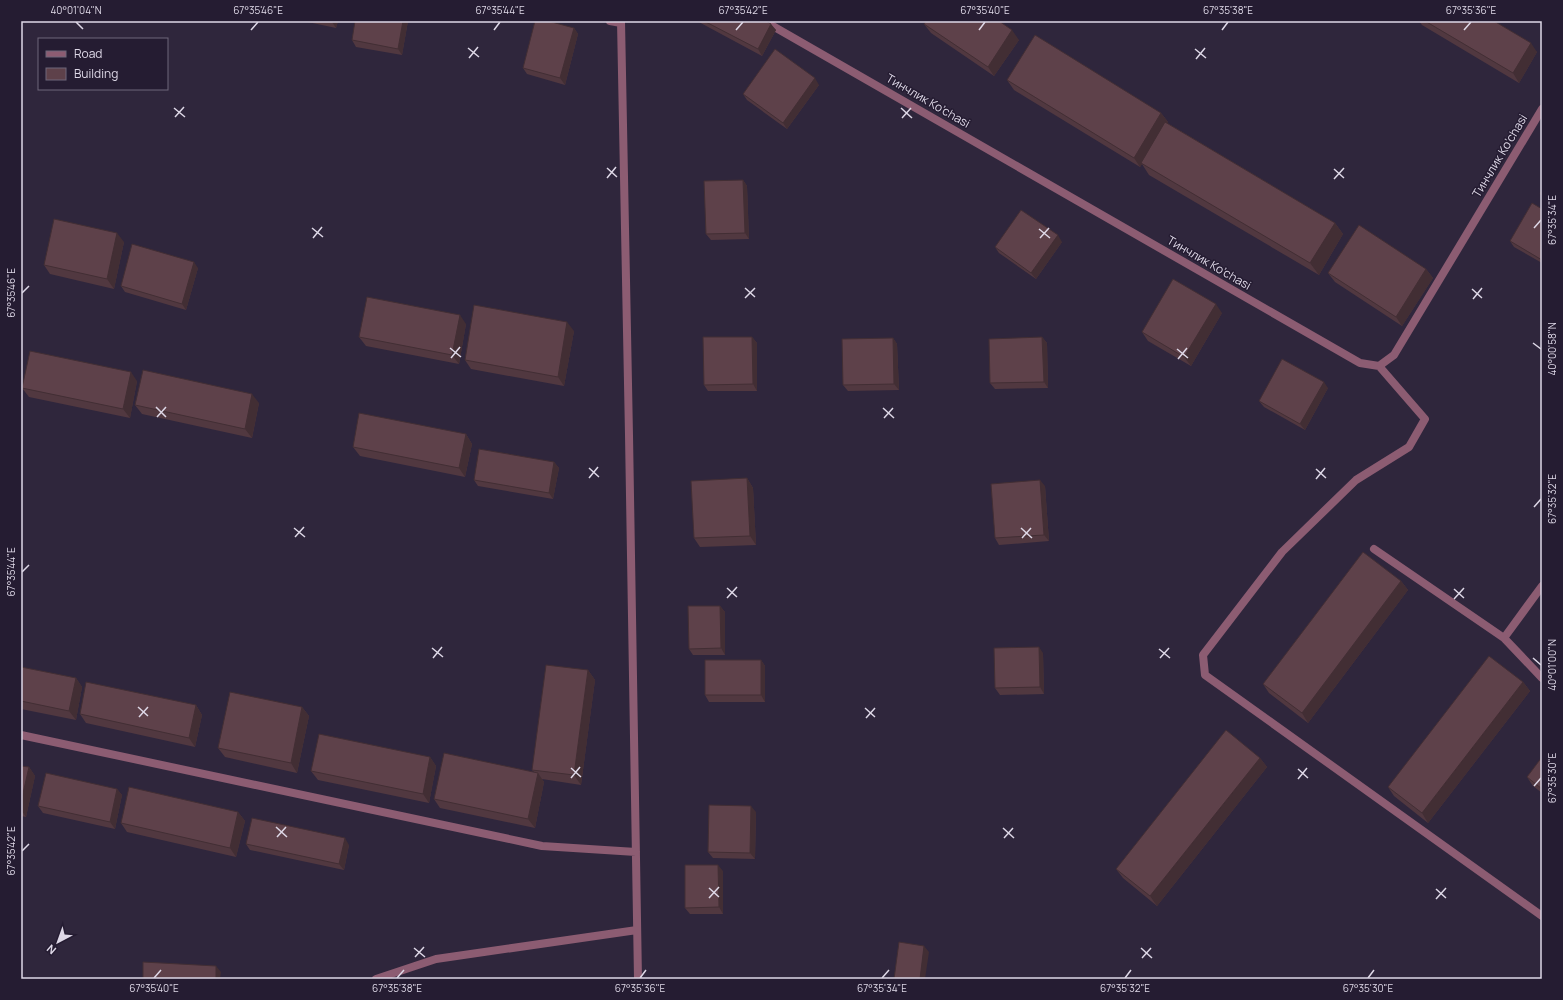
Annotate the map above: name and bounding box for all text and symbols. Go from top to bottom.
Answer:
text: 40°01'04"N [50,3,102,17]
text: 67°35'46"E [233,3,283,17]
text: 67°35'44"E [475,3,525,17]
text: 67°35'42"E [718,3,768,17]
text: 67°35'40"E [960,3,1010,17]
text: 67°35'38"E [1203,3,1253,17]
text: 67°35'36"E [1446,3,1497,17]
legend [38,38,168,90]
text: Road [74,45,102,62]
text: Building [74,65,118,82]
street label: Тинчлик Ko’chasi [883,70,973,132]
street label: Тинчлик Ko’chasi [1468,111,1531,201]
text: 67°35'34"E [1545,195,1559,245]
street label: Тинчлик Ko’chasi [1164,232,1254,294]
text: 67°35'46"E [4,268,18,318]
text: 40°00'58"N [1545,322,1559,376]
text: 67°35'32"E [1545,474,1559,524]
text: 67°35'44"E [4,547,18,597]
text: 40°01'00"N [1545,639,1559,691]
text: 67°35'30"E [1545,752,1559,803]
text: 67°35'42"E [4,826,18,876]
north arrow [38,922,78,962]
text: N [43,942,59,958]
text: 67°35'40"E [129,981,179,995]
text: 67°35'38"E [372,981,422,995]
text: 67°35'36"E [615,981,666,995]
text: 67°35'34"E [857,981,907,995]
text: 67°35'32"E [1100,981,1150,995]
text: 67°35'30"E [1343,981,1394,995]

